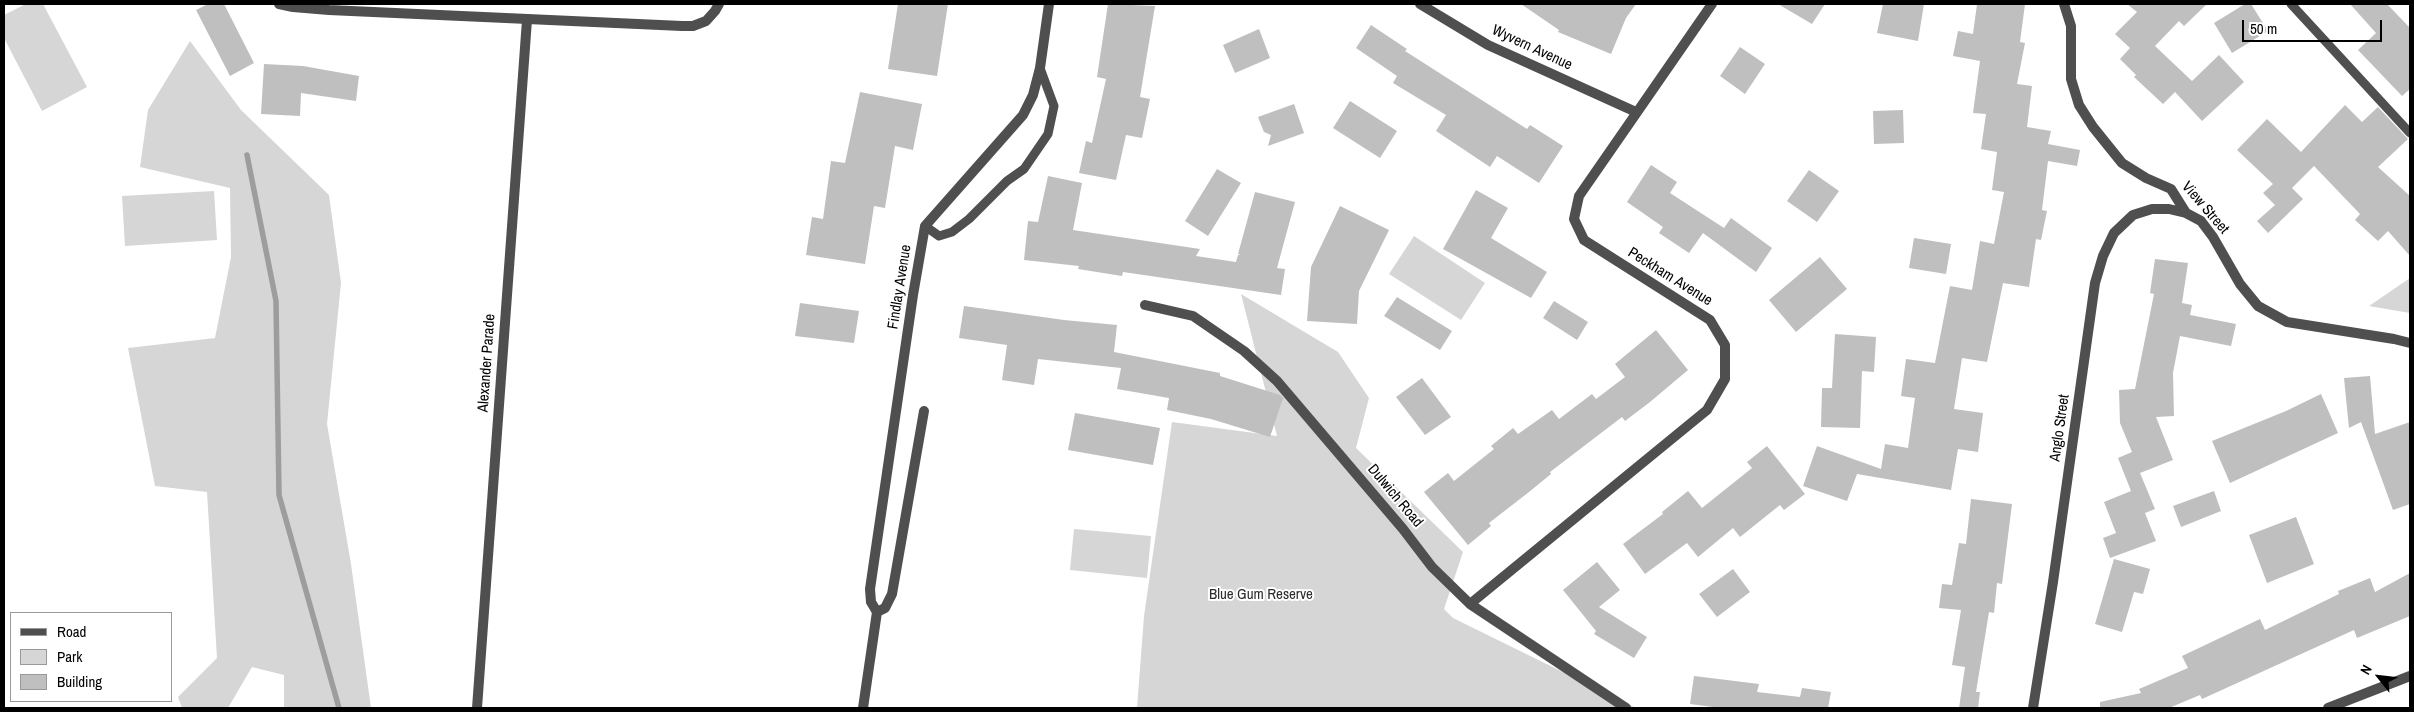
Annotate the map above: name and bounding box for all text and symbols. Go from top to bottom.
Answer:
scale bar [2244,10,2384,42]
text: 50 m [2250,18,2277,39]
street label: Wyvern Avenue [1489,22,1575,74]
street label: View Street [2177,178,2233,238]
street label: Findlay Avenue [884,243,916,331]
street label: Peckham Avenue [1624,244,1716,310]
street label: Alexander Parade [475,313,499,413]
street label: Anglo Street [2046,393,2074,463]
street label: Dulwich Road [1363,461,1427,531]
park label: Blue Gum Reserve [1209,586,1313,604]
legend [10,612,172,702]
text: Road [57,621,86,642]
text: Park [57,646,82,667]
north arrow [2354,652,2404,702]
text: N [2356,662,2376,678]
text: Building [57,671,102,692]

